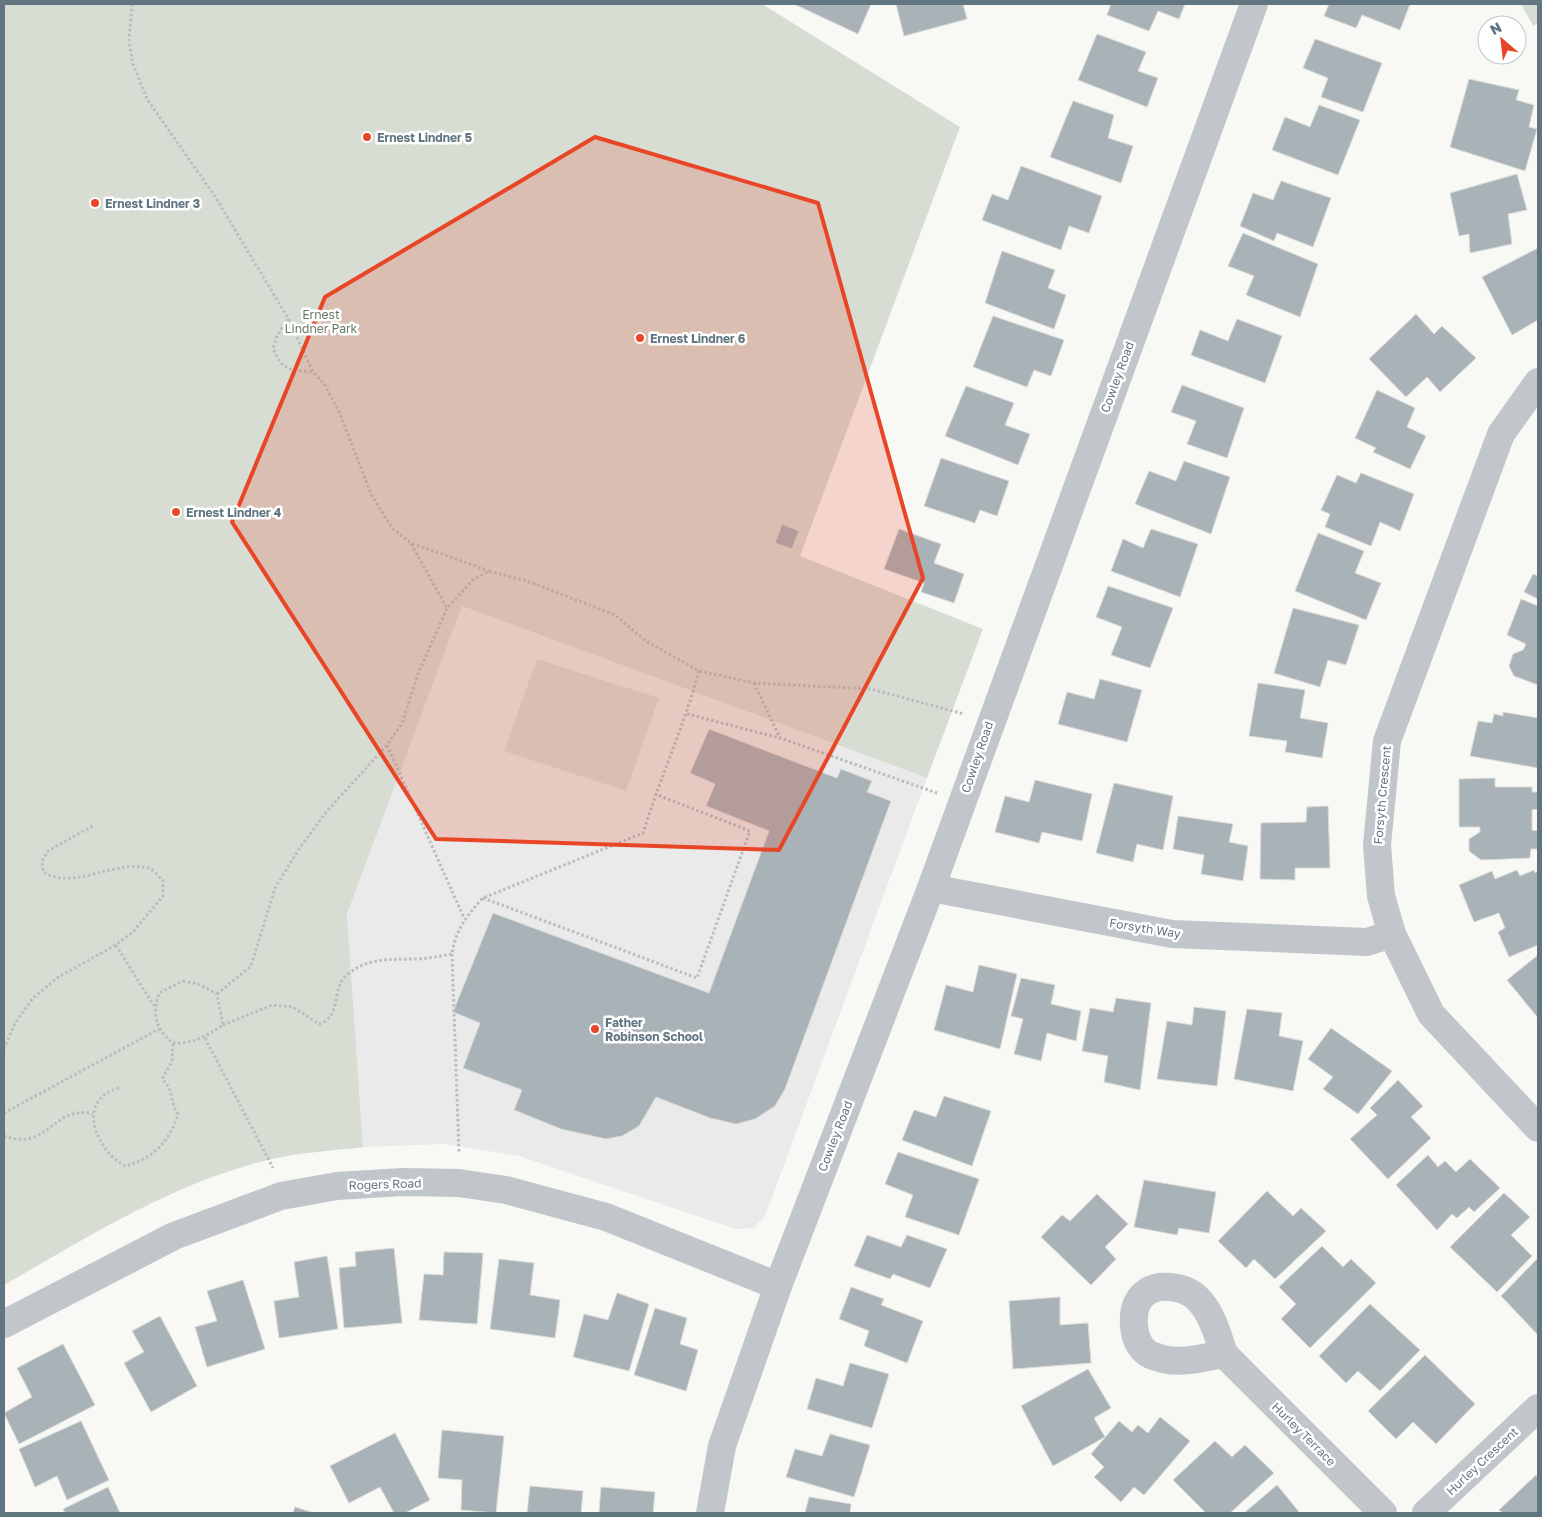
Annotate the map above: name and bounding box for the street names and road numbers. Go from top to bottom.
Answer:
street label: Cowley Road [1097,339,1137,415]
street label: Cowley Road [958,719,996,795]
street label: Forsyth Crescent [1370,745,1394,845]
street label: Forsyth Way [1108,915,1182,941]
street label: Cowley Road [815,1099,855,1173]
street label: Rogers Road [348,1175,422,1193]
street label: Hurley Terrace [1269,1399,1339,1469]
street label: Hurley Crescent [1443,1424,1521,1498]

